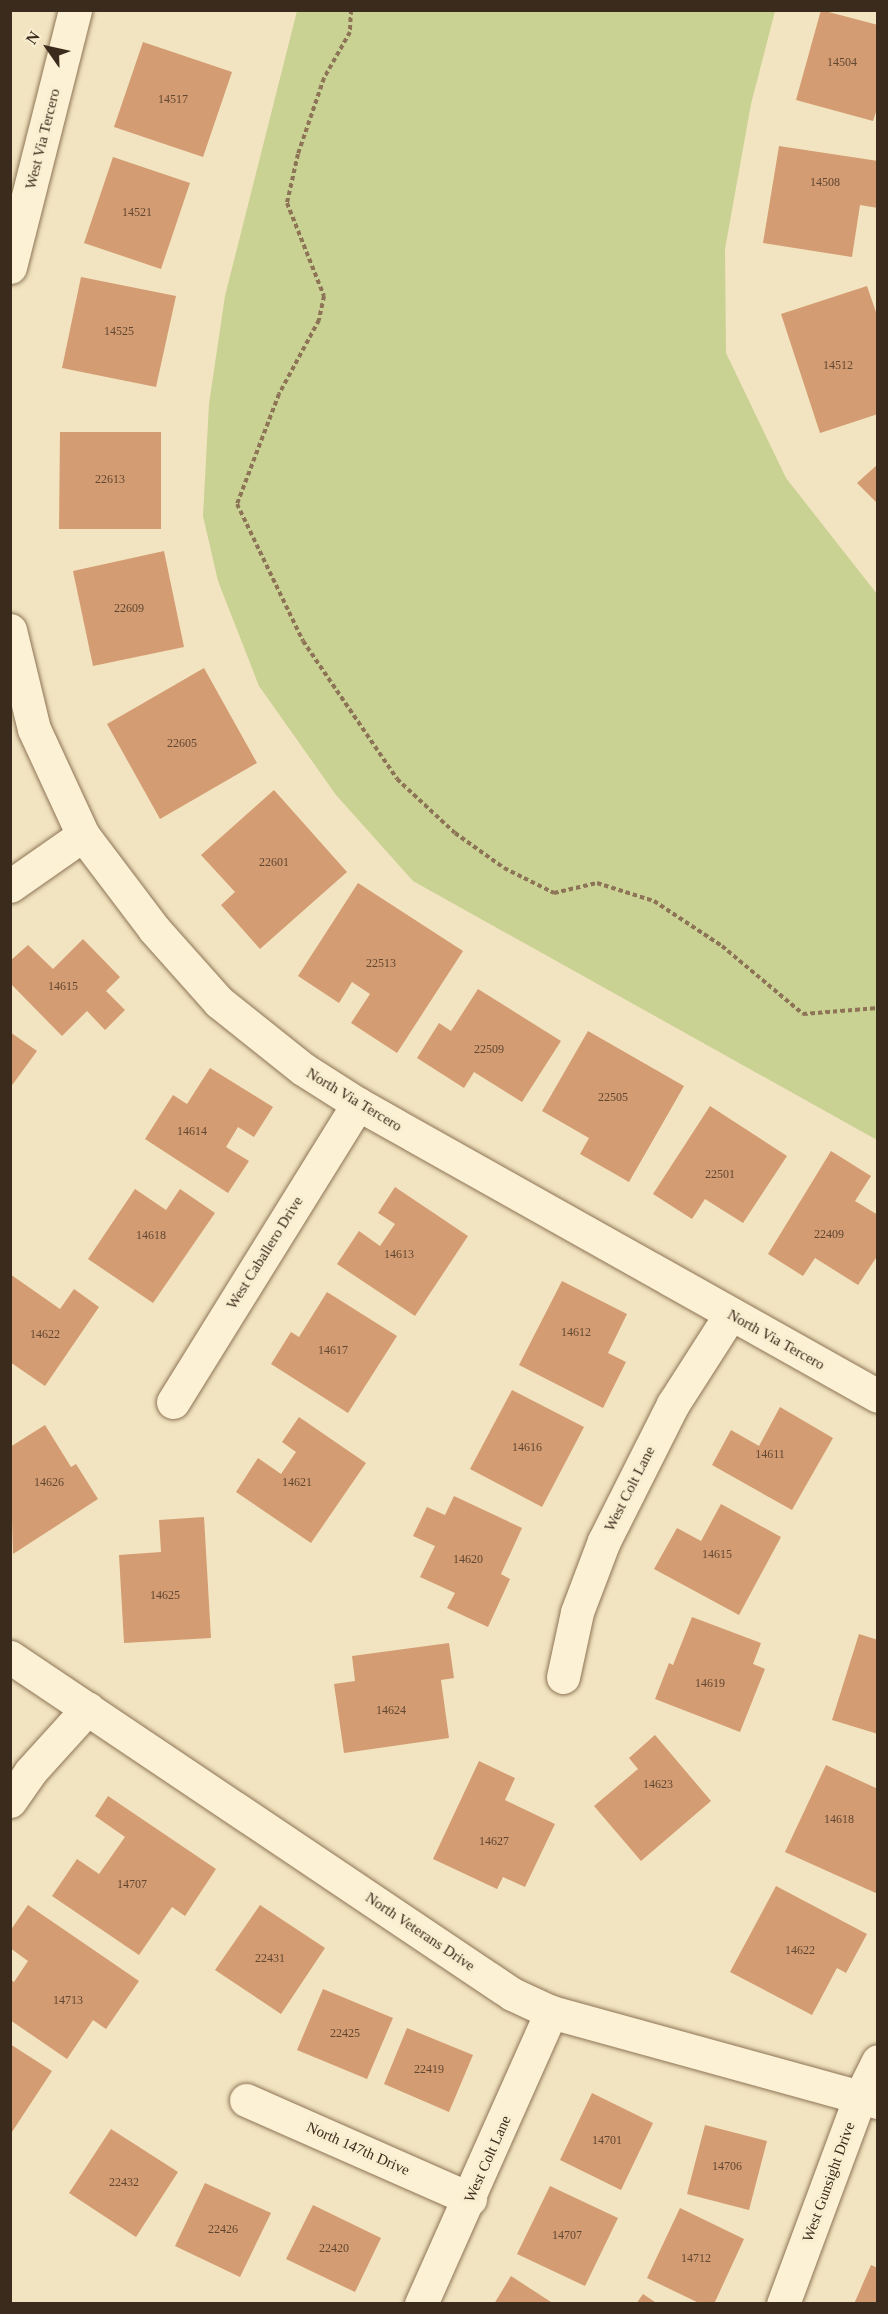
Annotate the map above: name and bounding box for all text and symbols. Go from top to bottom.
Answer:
north arrow [18,18,78,78]
text: N [22,28,43,47]
house number: 14504 [827,56,857,70]
street label: West Via Tercero [22,87,64,191]
house number: 14517 [158,93,188,107]
house number: 14508 [810,176,840,190]
house number: 14521 [122,206,152,220]
house number: 14525 [104,325,134,339]
house number: 14512 [823,359,853,373]
house number: 22613 [95,473,125,487]
house number: 22609 [114,602,144,616]
house number: 22605 [167,737,197,751]
house number: 22601 [259,856,289,870]
house number: 22513 [366,957,396,971]
house number: 14615 [48,980,78,994]
house number: 22509 [474,1043,504,1057]
street label: North Via Tercero [303,1064,405,1136]
house number: 22505 [598,1091,628,1105]
house number: 14614 [177,1125,207,1139]
house number: 22501 [705,1168,735,1182]
street label: West Caballero Drive [223,1193,307,1313]
house number: 22409 [814,1228,844,1242]
house number: 14618 [136,1229,166,1243]
house number: 14613 [384,1248,414,1262]
street label: North Via Tercero [724,1306,828,1374]
house number: 14612 [561,1326,591,1340]
house number: 14622 [30,1328,60,1342]
house number: 14617 [318,1344,348,1358]
house number: 14616 [512,1441,542,1455]
street label: West Colt Lane [601,1444,659,1534]
house number: 14611 [755,1448,785,1462]
house number: 14626 [34,1476,64,1490]
house number: 14621 [282,1476,312,1490]
house number: 14615 [702,1548,732,1562]
house number: 14620 [453,1553,483,1567]
house number: 14625 [150,1589,180,1603]
house number: 14619 [695,1677,725,1691]
house number: 14624 [376,1704,406,1718]
house number: 14623 [643,1778,673,1792]
house number: 14618 [824,1813,854,1827]
house number: 14627 [479,1835,509,1849]
house number: 14707 [117,1878,147,1892]
street label: North Veterans Drive [362,1889,478,1975]
house number: 14622 [785,1944,815,1958]
house number: 22431 [255,1952,285,1966]
house number: 14713 [53,1994,83,2008]
house number: 22425 [330,2027,360,2041]
house number: 22419 [414,2063,444,2077]
street label: West Colt Lane [461,2113,515,2205]
street label: North 147th Drive [304,2118,412,2180]
street label: West Gunsight Drive [799,2120,859,2244]
house number: 14701 [592,2134,622,2148]
house number: 14706 [712,2160,742,2174]
house number: 22432 [109,2176,139,2190]
house number: 22426 [208,2223,238,2237]
house number: 14707 [552,2229,582,2243]
house number: 22420 [319,2242,349,2256]
house number: 14712 [681,2252,711,2266]

